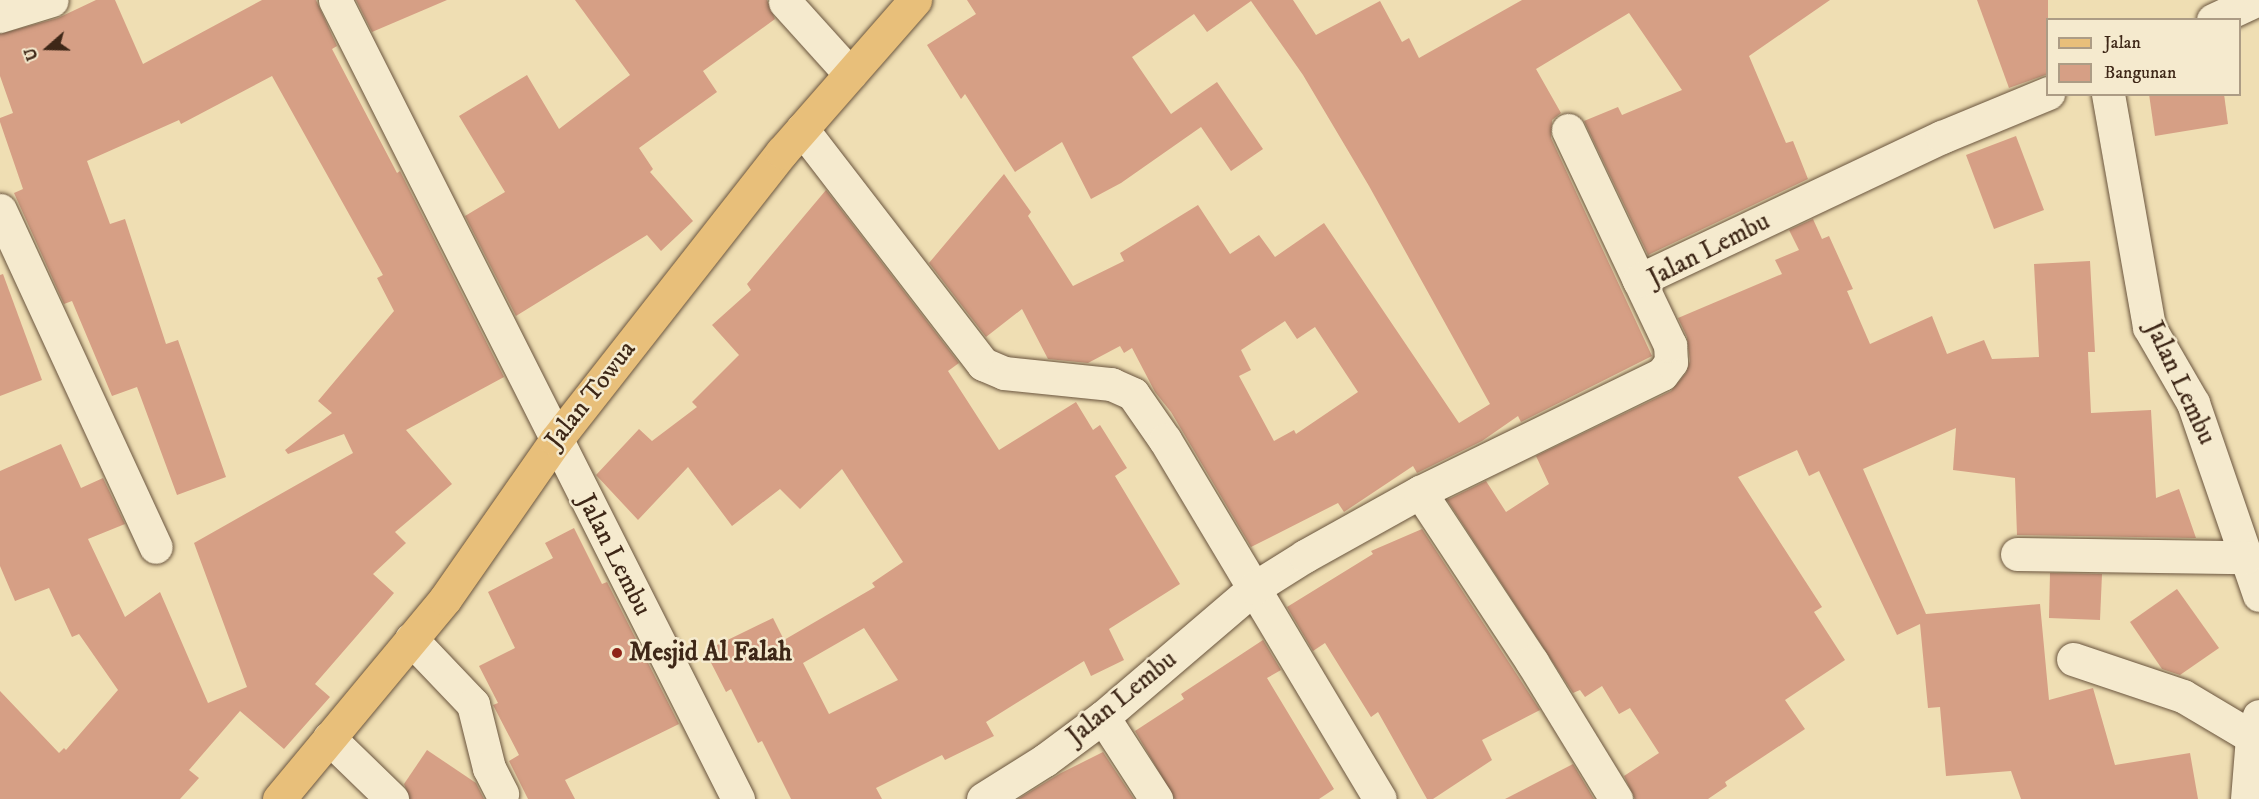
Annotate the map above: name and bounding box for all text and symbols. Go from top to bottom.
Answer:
north arrow [18,18,78,78]
legend [2046,18,2241,96]
text: Jalan [2104,32,2141,54]
text: U [20,45,43,63]
text: Bangunan [2104,62,2176,84]
street label: Jalan Lembu [1643,206,1775,294]
street label: Jalan Lembu [2138,316,2222,450]
street label: Jalan Towua [539,335,643,455]
street label: Jalan Lembu [570,489,658,621]
place label: Mesjid Al Falah [629,637,792,669]
street label: Jalan Lembu [1061,644,1183,752]
marker: Mesjid Al Falah [610,646,624,660]

